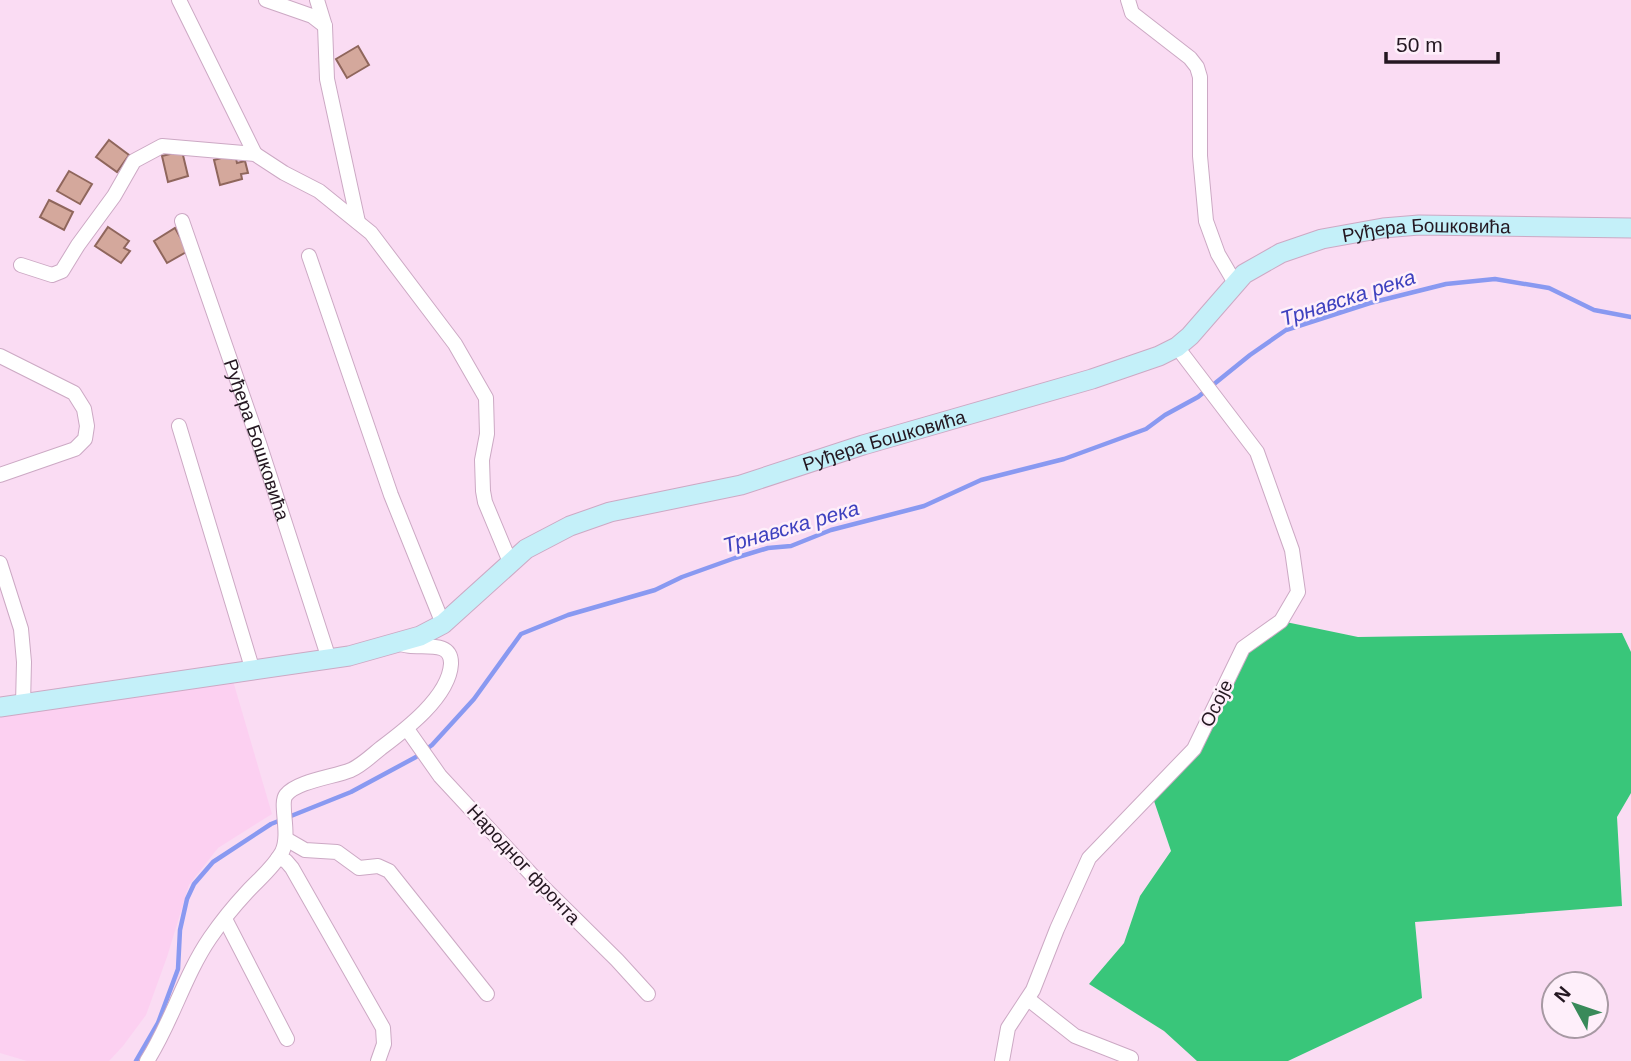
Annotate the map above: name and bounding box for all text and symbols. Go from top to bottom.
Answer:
scale bar [1386,21,1498,65]
text: 50 m [1396,33,1443,56]
street label: Руђера Бошковића [1341,215,1511,246]
water label: Трнавска река [1278,265,1418,330]
street label: Руђера Бошковића [220,356,293,523]
street label: Руђера Бошковића [800,406,968,475]
water label: Трнавска река [720,496,862,557]
street label: Осоје [1196,676,1237,730]
street label: Народног фронта [463,800,585,929]
north arrow [1540,970,1610,1040]
text: N [1550,982,1575,1006]

